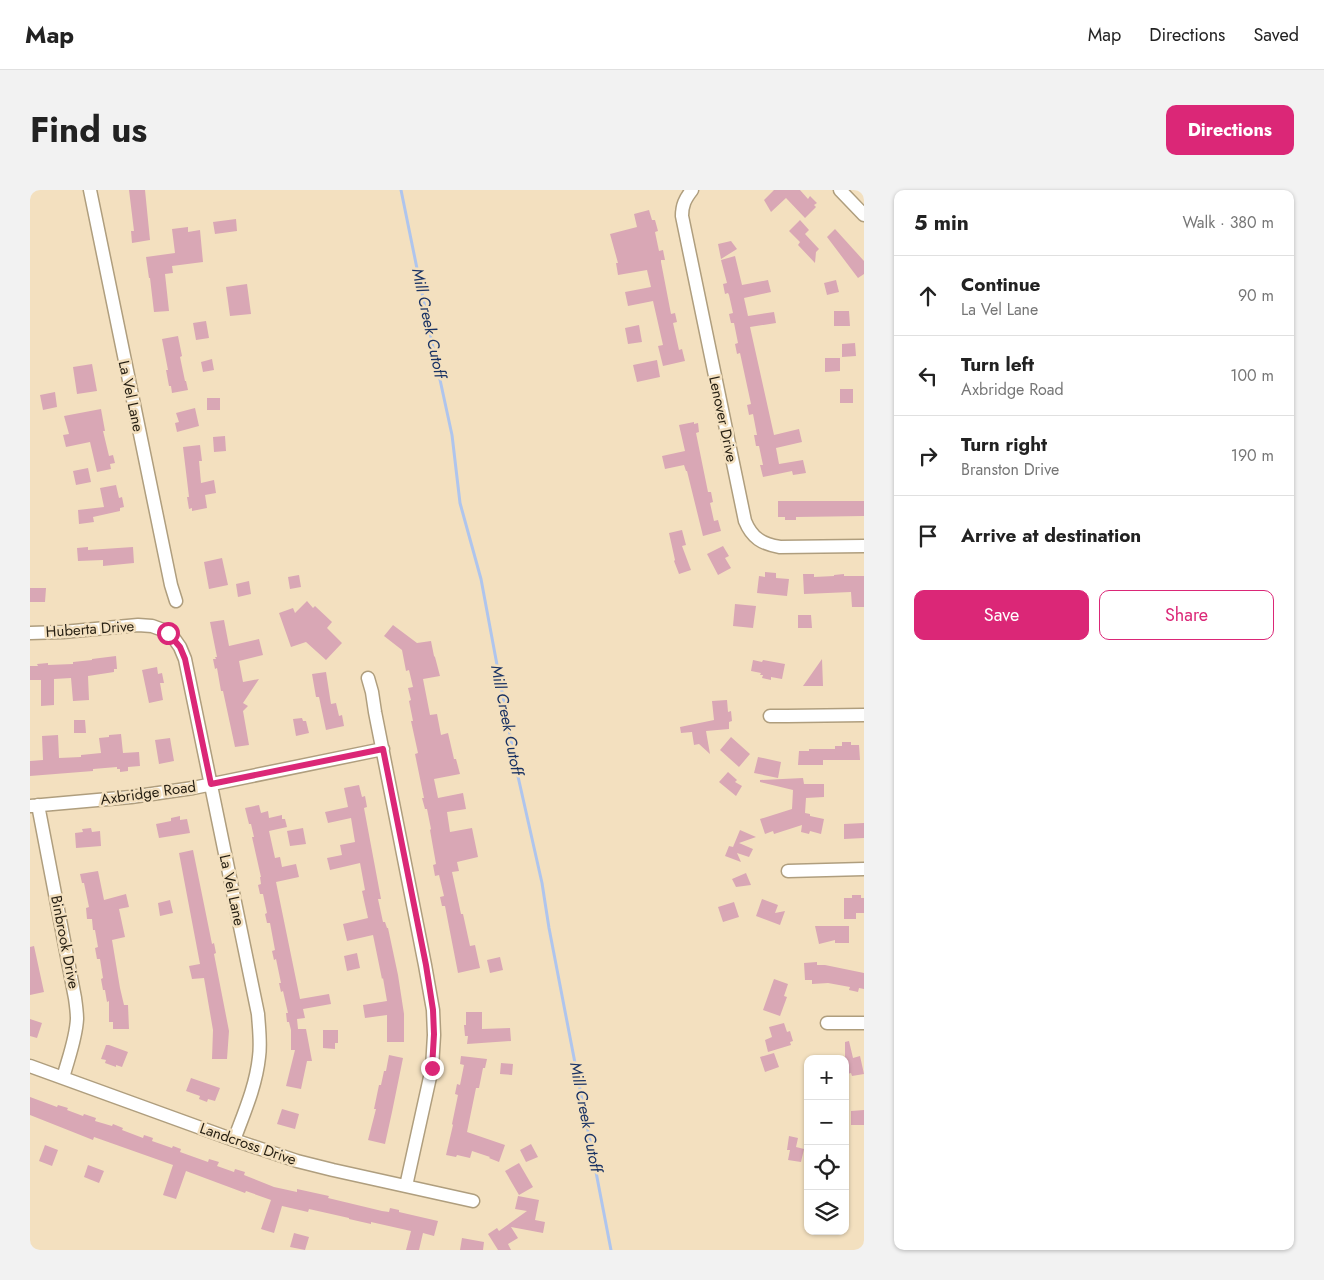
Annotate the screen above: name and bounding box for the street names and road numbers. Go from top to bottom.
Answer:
street label: La Vel Lane [113,358,149,434]
street label: Lenover Drive [703,374,743,464]
street label: Huberta Drive [45,615,135,643]
street label: Axbridge Road [99,775,197,811]
street label: La Vel Lane [214,852,250,928]
street label: Binbrook Drive [45,894,85,991]
street label: Landcross Drive [197,1117,299,1171]

